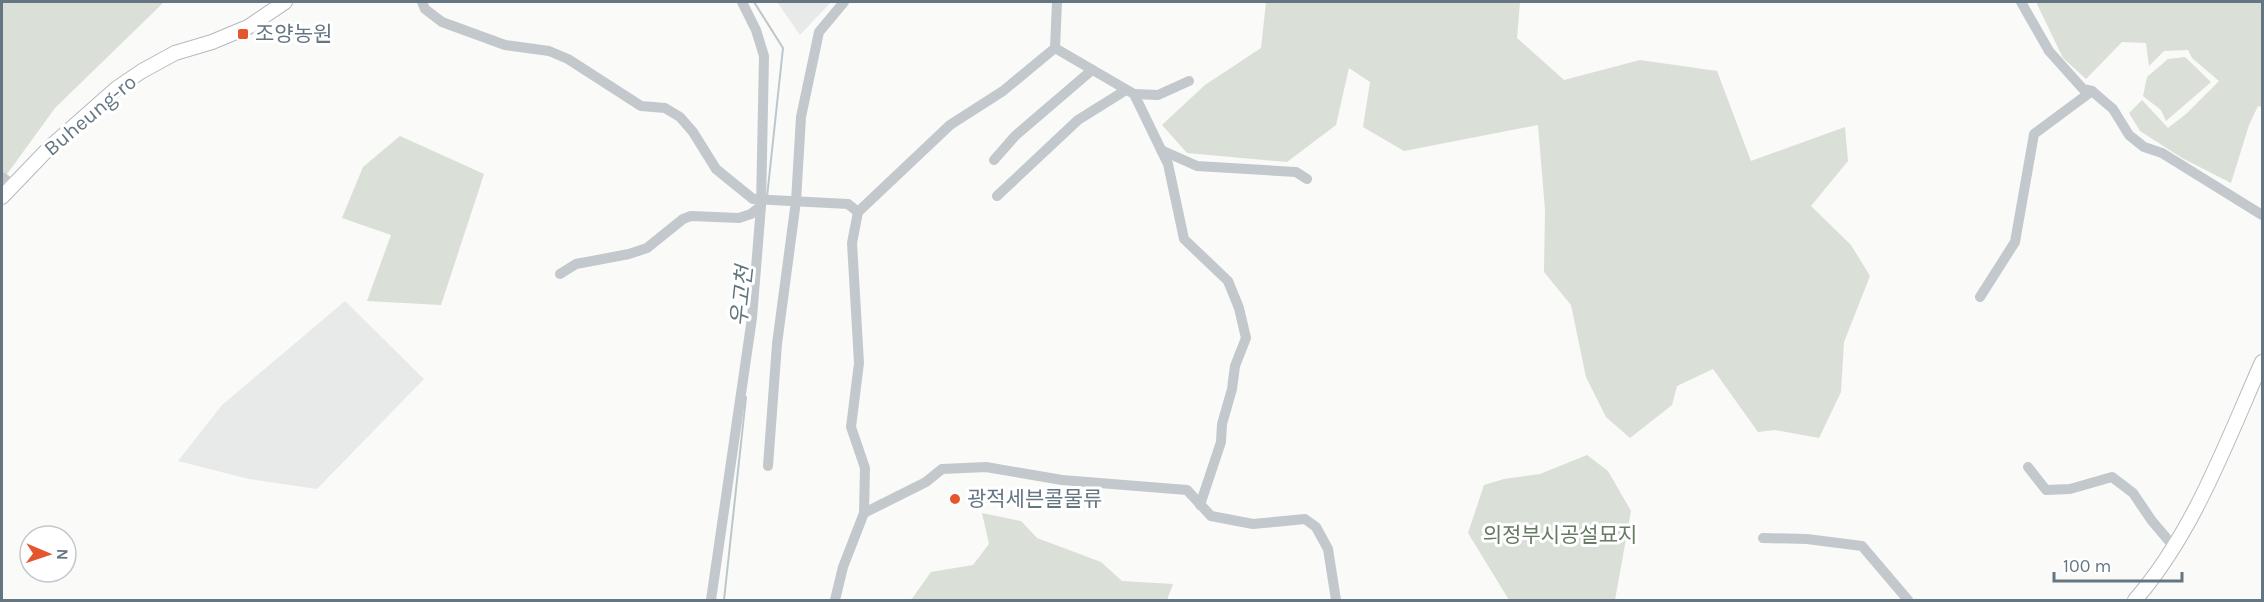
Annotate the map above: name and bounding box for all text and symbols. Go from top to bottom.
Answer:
place label: 조양농원 [255,22,332,46]
marker: 조양농원 [236,27,250,41]
street label: Buheung-ro [39,70,141,160]
water label: 우고천 [726,262,758,328]
place label: 광적세븐콜물류 [967,487,1102,511]
marker: 광적세븐콜물류 [948,492,962,506]
park label: 의정부시공설묘지 [1483,523,1637,547]
north arrow [18,524,78,584]
scale bar [2054,545,2182,583]
text: N [53,548,72,561]
text: 100 m [2063,555,2111,577]

